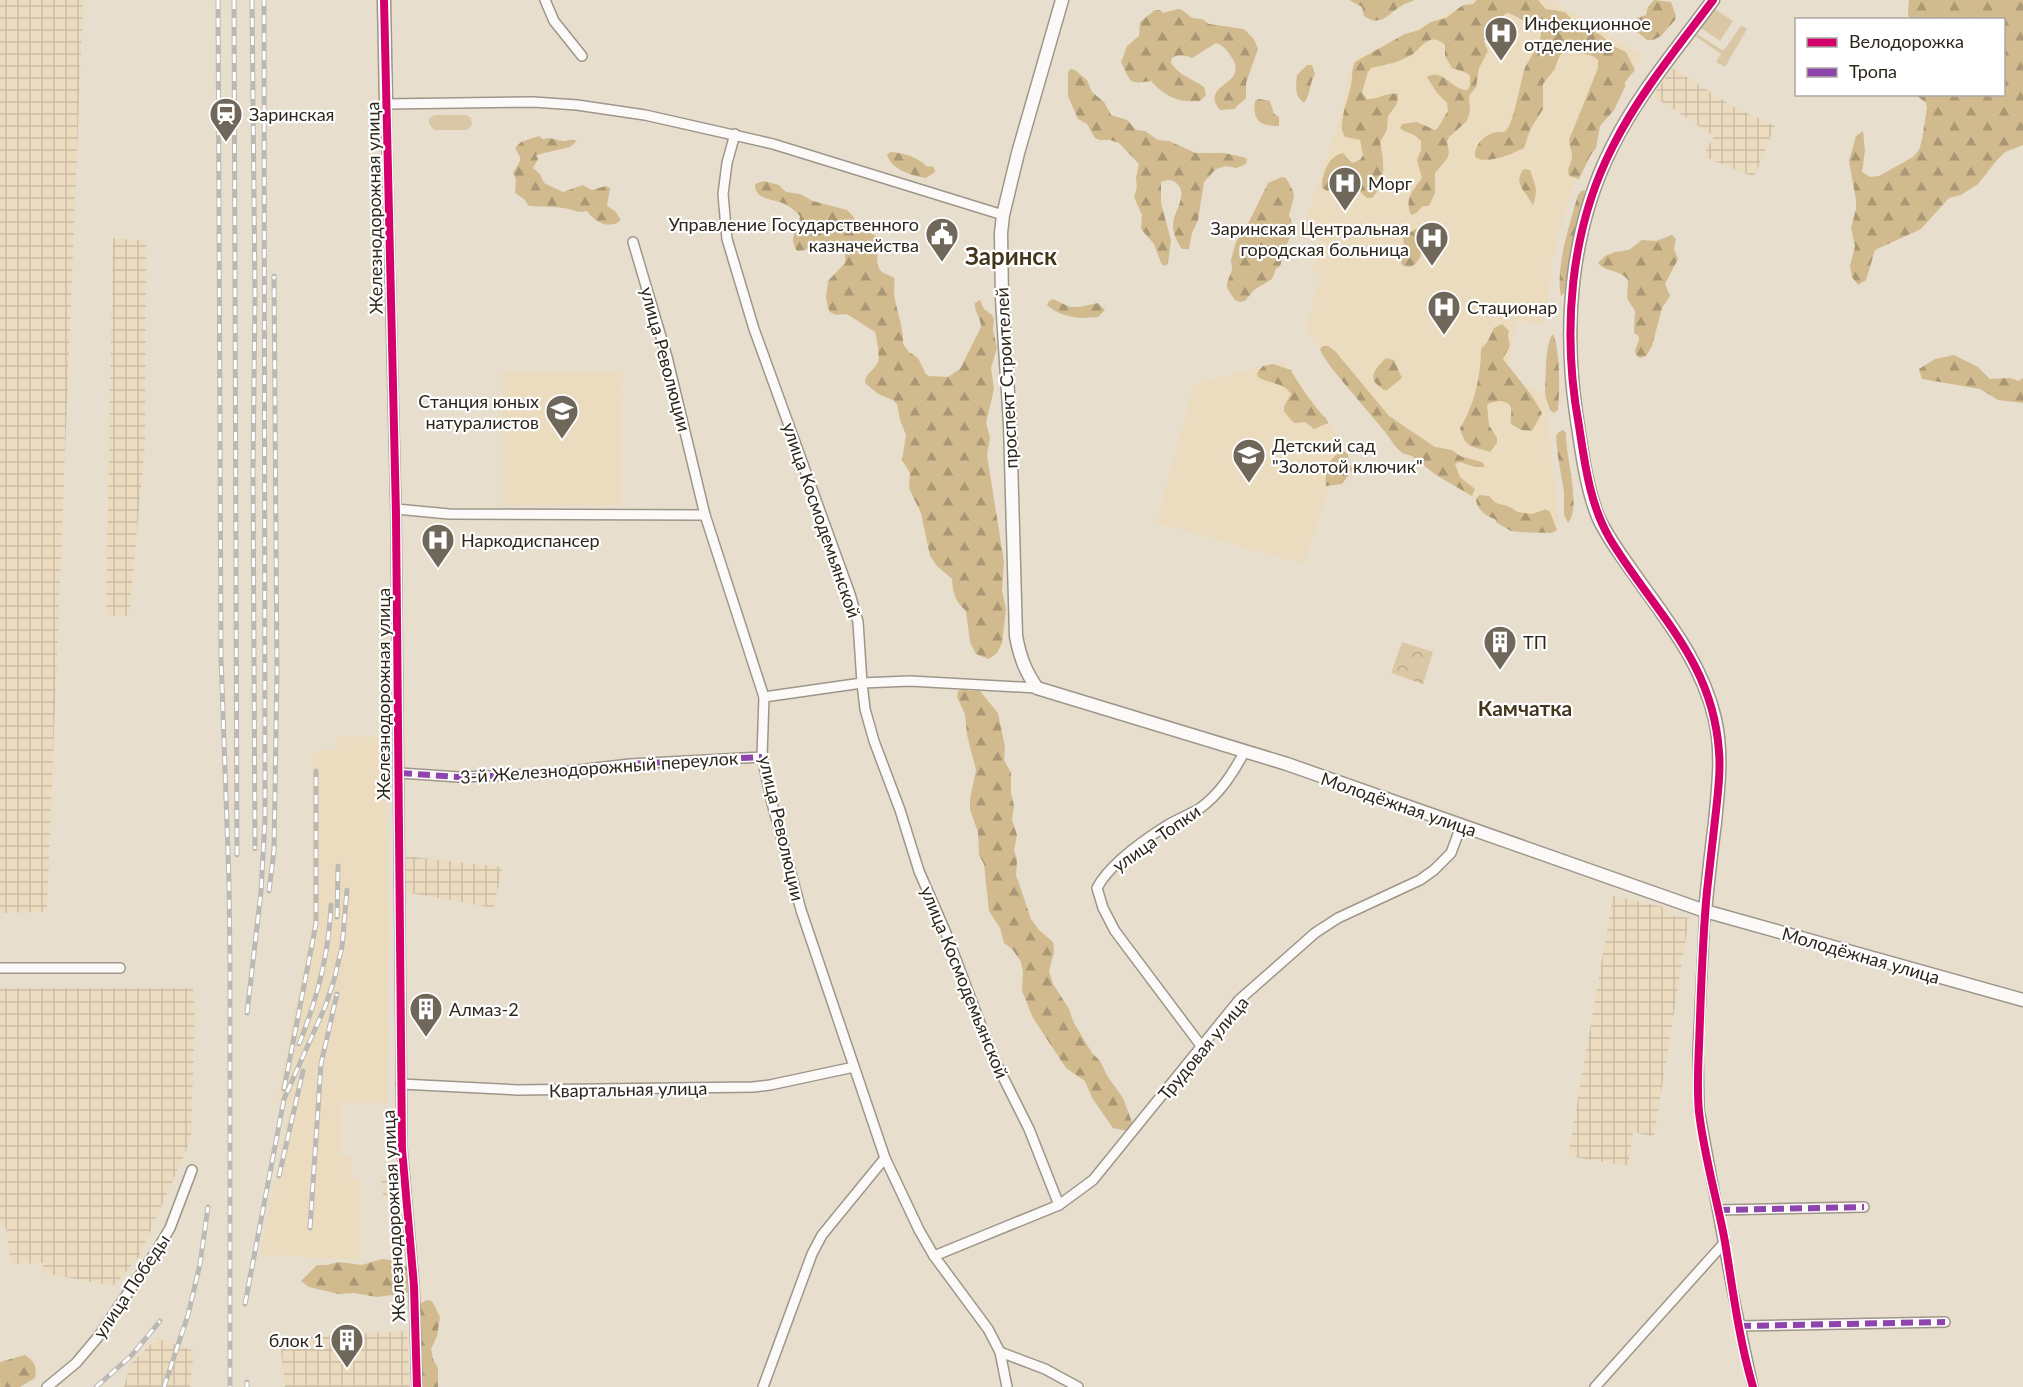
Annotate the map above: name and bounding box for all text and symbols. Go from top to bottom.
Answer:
place label: Инфекционное отделение [1524,12,1651,55]
hospital icon: Инфекционное отделение [1483,15,1519,62]
legend [1795,18,2005,96]
text: Велодорожка [1849,30,1964,52]
text: Тропа [1849,60,1897,82]
station icon: Заринская [208,96,244,143]
street label: Железнодорожная улица [361,102,387,314]
place label: Заринская [249,103,334,125]
hospital icon: Морг [1327,165,1363,212]
place label: Морг [1368,172,1413,194]
place label: Управление Государственного казначейства [668,213,919,256]
public building icon: Управление Государственного казначейства [924,216,960,263]
place label: Заринская Центральная городская больница [1211,217,1409,260]
hospital icon: Заринская Центральная городская больница [1414,220,1450,267]
district label: Заринск [965,241,1057,270]
street label: улица Революции [636,284,696,434]
street label: проспект Строителей [990,287,1022,469]
hospital icon: Стационар [1426,289,1462,336]
place label: Стационар [1467,296,1557,318]
place label: Станция юных натуралистов [418,390,539,433]
school or university icon: Станция юных натуралистов [544,393,580,440]
street label: улица Космодемьянской [778,419,866,621]
place label: Детский сад "Золотой ключик" [1272,434,1423,477]
school or university icon: Детский сад "Золотой ключик" [1231,437,1267,484]
hospital icon: Наркодиспансер [420,522,456,569]
place label: Наркодиспансер [461,529,600,551]
street label: Железнодорожная улица [372,588,394,800]
building icon: ТП [1482,624,1518,671]
place label: ТП [1523,631,1547,653]
district label: Камчатка [1478,695,1572,720]
street label: 3-й Железнодорожный переулок [459,746,739,788]
street label: улица Революции [755,753,809,903]
street label: Молодёжная улица [1318,767,1480,841]
street label: улица Топки [1108,800,1204,876]
street label: улица Космодемьянской [916,883,1014,1081]
street label: Молодёжная улица [1780,922,1942,988]
building icon: Алмаз-2 [408,991,444,1038]
street label: Трудовая улица [1153,992,1253,1104]
place label: Алмаз-2 [449,998,519,1020]
street label: Квартальная улица [549,1077,707,1101]
street label: Железнодорожная улица [376,1109,410,1323]
street label: улица Победы [88,1230,174,1342]
building icon: блок 1 [329,1322,365,1369]
place label: блок 1 [269,1329,324,1351]

